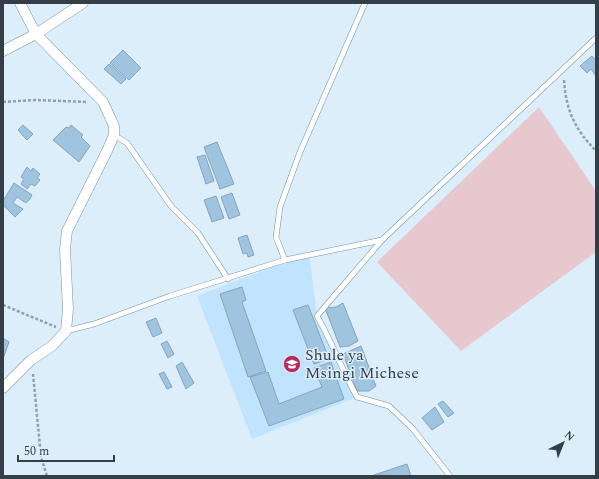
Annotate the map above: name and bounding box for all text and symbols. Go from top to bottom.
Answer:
place label: Shule ya Msingi Michese [305,343,419,385]
school or university icon: Shule ya Msingi Michese [282,354,302,374]
north arrow [543,423,583,463]
text: N [560,427,579,445]
scale bar [18,437,114,463]
text: 50 m [24,442,49,461]

